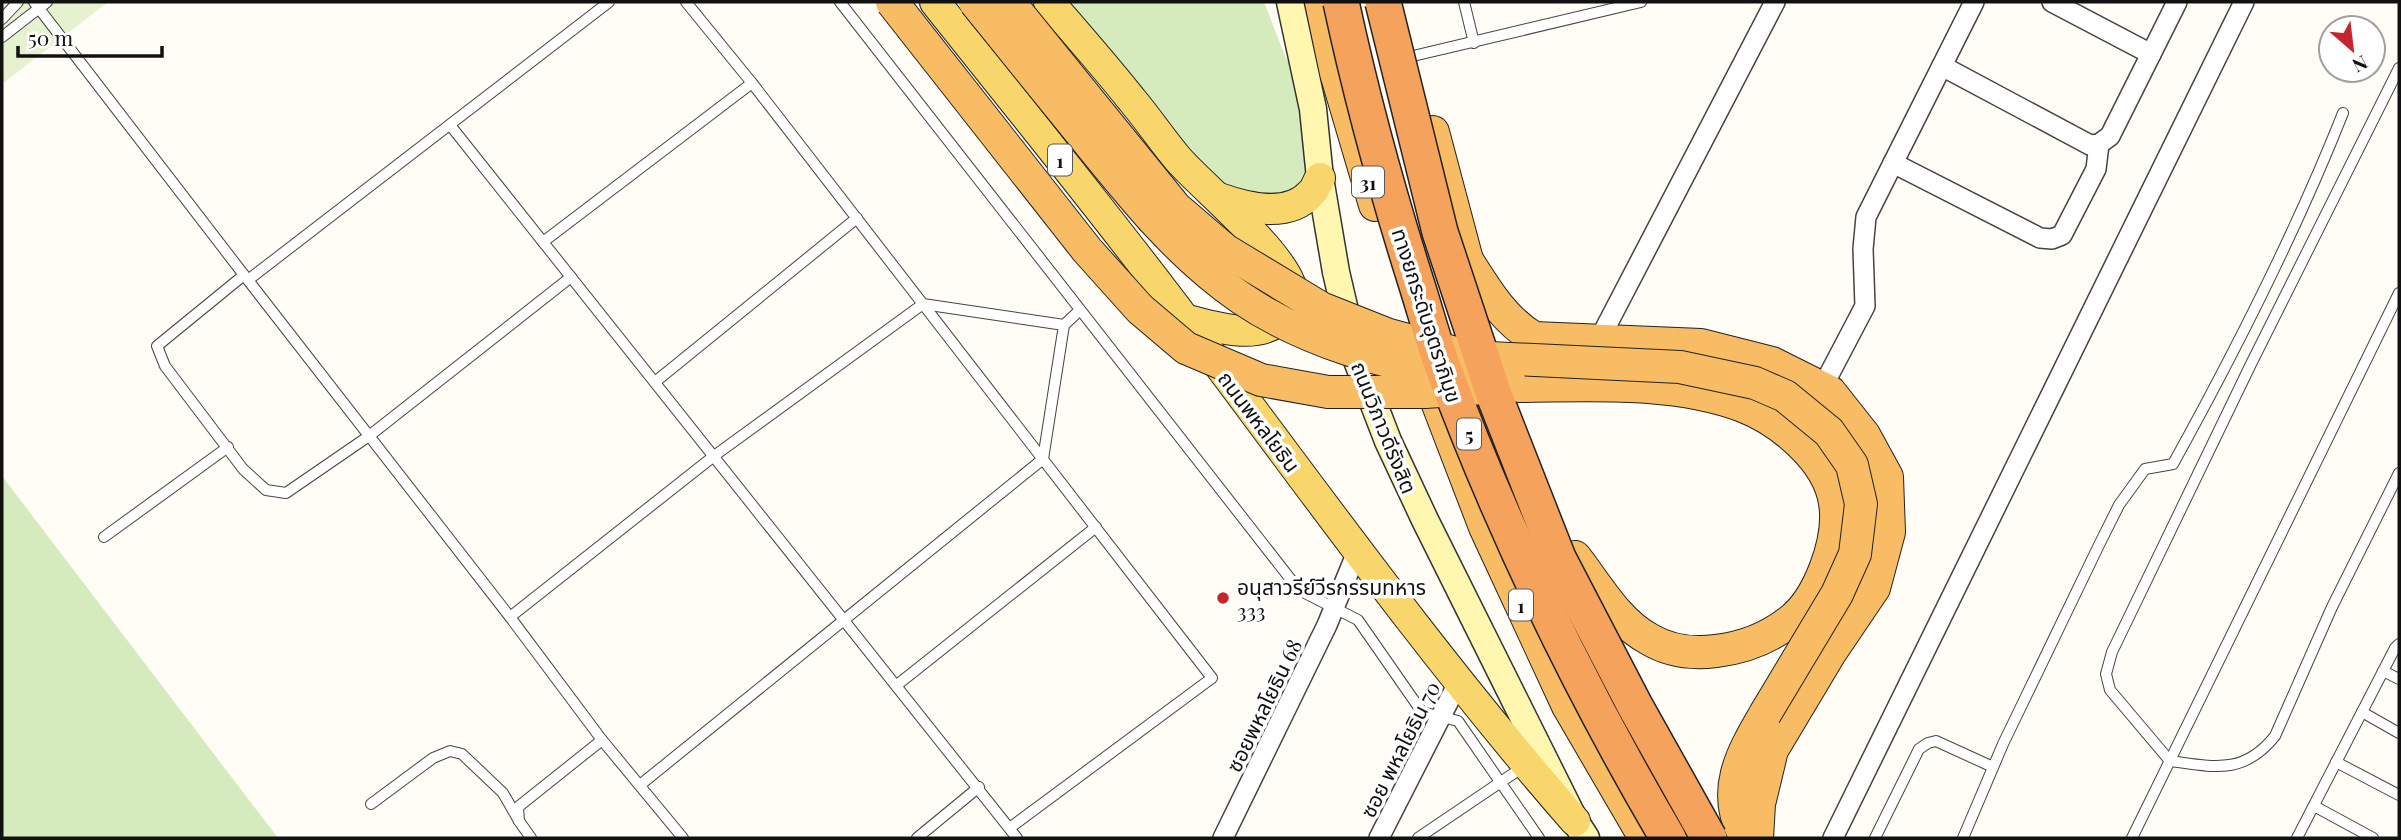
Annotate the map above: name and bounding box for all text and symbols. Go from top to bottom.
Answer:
scale bar [18,14,161,58]
north arrow [2317,14,2387,84]
text: 50 m [28,23,74,51]
text: N [2348,50,2373,80]
road number: 1 [1048,144,1072,176]
road number: 31 [1352,166,1384,198]
street label: ทางยกระดับอุตราภิมุข [1386,224,1469,406]
street label: ถนนวิภาวดีรังสิต [1346,357,1424,497]
street label: ถนนพหลโยธิน [1213,365,1307,477]
road number: 5 [1457,418,1481,449]
place label: อนุสาวรีย์วีรกรรมทหาร 333 [1237,572,1426,624]
marker: อนุสาวรีย์วีรกรรมทหาร 333 [1215,590,1231,606]
road number: 1 [1509,590,1533,620]
street label: ซอยพหลโยธิน 68 [1219,634,1307,776]
street label: ซอย พหลโยธิน 70 [1353,676,1445,822]

